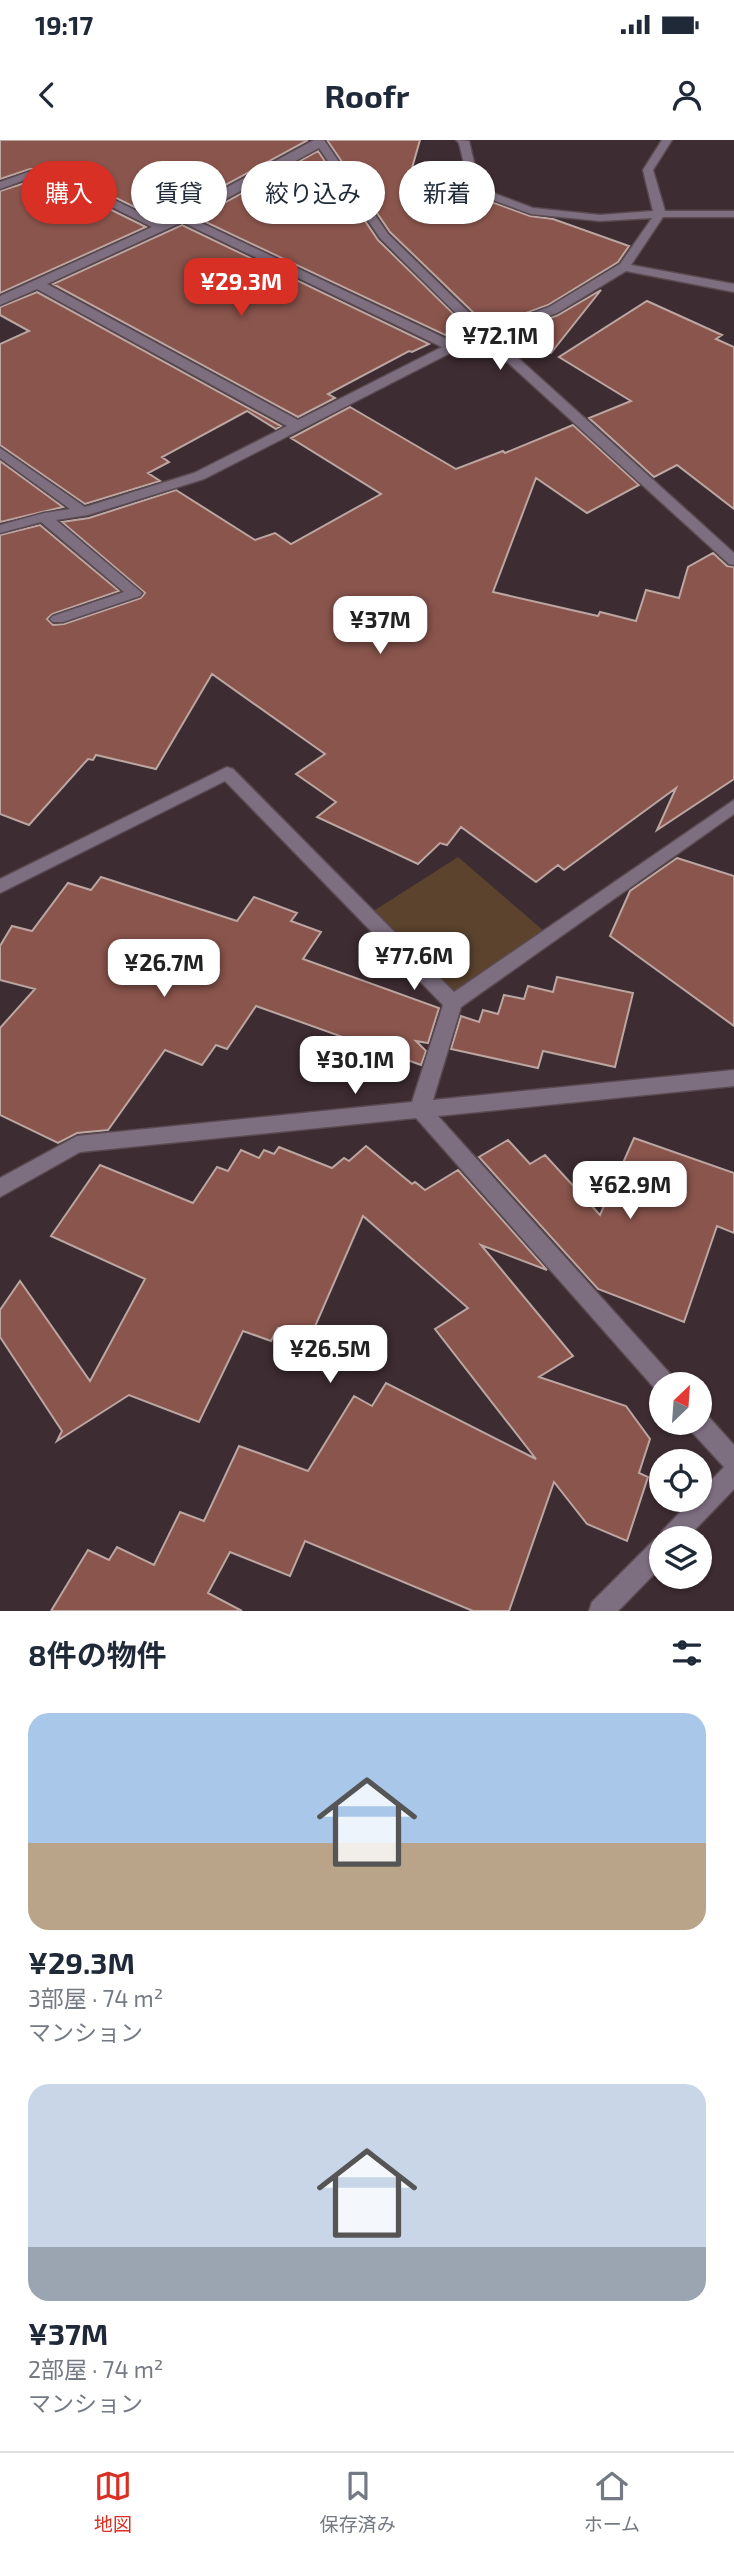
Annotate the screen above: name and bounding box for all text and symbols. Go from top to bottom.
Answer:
text: 19:17 [35,9,93,40]
icon: back [28,76,66,114]
text: Roofr [325,76,409,114]
icon: person [668,76,706,114]
chip: 購入 [21,161,117,224]
chip: 賃貸 [131,161,227,224]
chip: 絞り込み [241,161,385,224]
chip: 新着 [399,161,495,224]
pin: ¥29.3M [184,258,298,318]
text: ¥29.3M [200,267,282,295]
pin: ¥72.1M [443,313,557,372]
text: ¥72.1M [462,321,538,349]
pin: ¥37M [339,596,421,656]
text: ¥37M [349,605,411,633]
pin: ¥77.6M [357,932,471,992]
pin: ¥26.7M [107,940,221,999]
text: ¥77.6M [375,941,453,969]
text: ¥26.7M [124,948,204,976]
pin: ¥30.1M [298,1037,412,1096]
text: ¥30.1M [316,1045,394,1073]
pin: ¥62.9M [573,1161,687,1221]
text: ¥62.9M [589,1170,671,1198]
pin: ¥26.5M [273,1326,387,1385]
text: ¥26.5M [289,1334,371,1362]
north arrow [649,1372,712,1435]
map controls [649,1372,712,1589]
button: locate [649,1449,712,1512]
button: layers [649,1526,712,1589]
icon: filters [668,1634,706,1672]
text: 8件の物件 [28,1636,167,1672]
icon: home [304,1759,430,1885]
text: ¥29.3M [28,1944,135,1980]
text: 3部屋 · 74 m² [28,1984,163,2012]
text: マンション [28,2018,143,2046]
icon: home [304,2130,430,2256]
text: ¥37M [28,2315,108,2351]
text: 2部屋 · 74 m² [28,2355,163,2383]
text: マンション [28,2389,143,2417]
tab: 地図 [94,2467,132,2536]
tab: 保存済み [320,2467,396,2536]
tab: ホーム [584,2467,640,2536]

